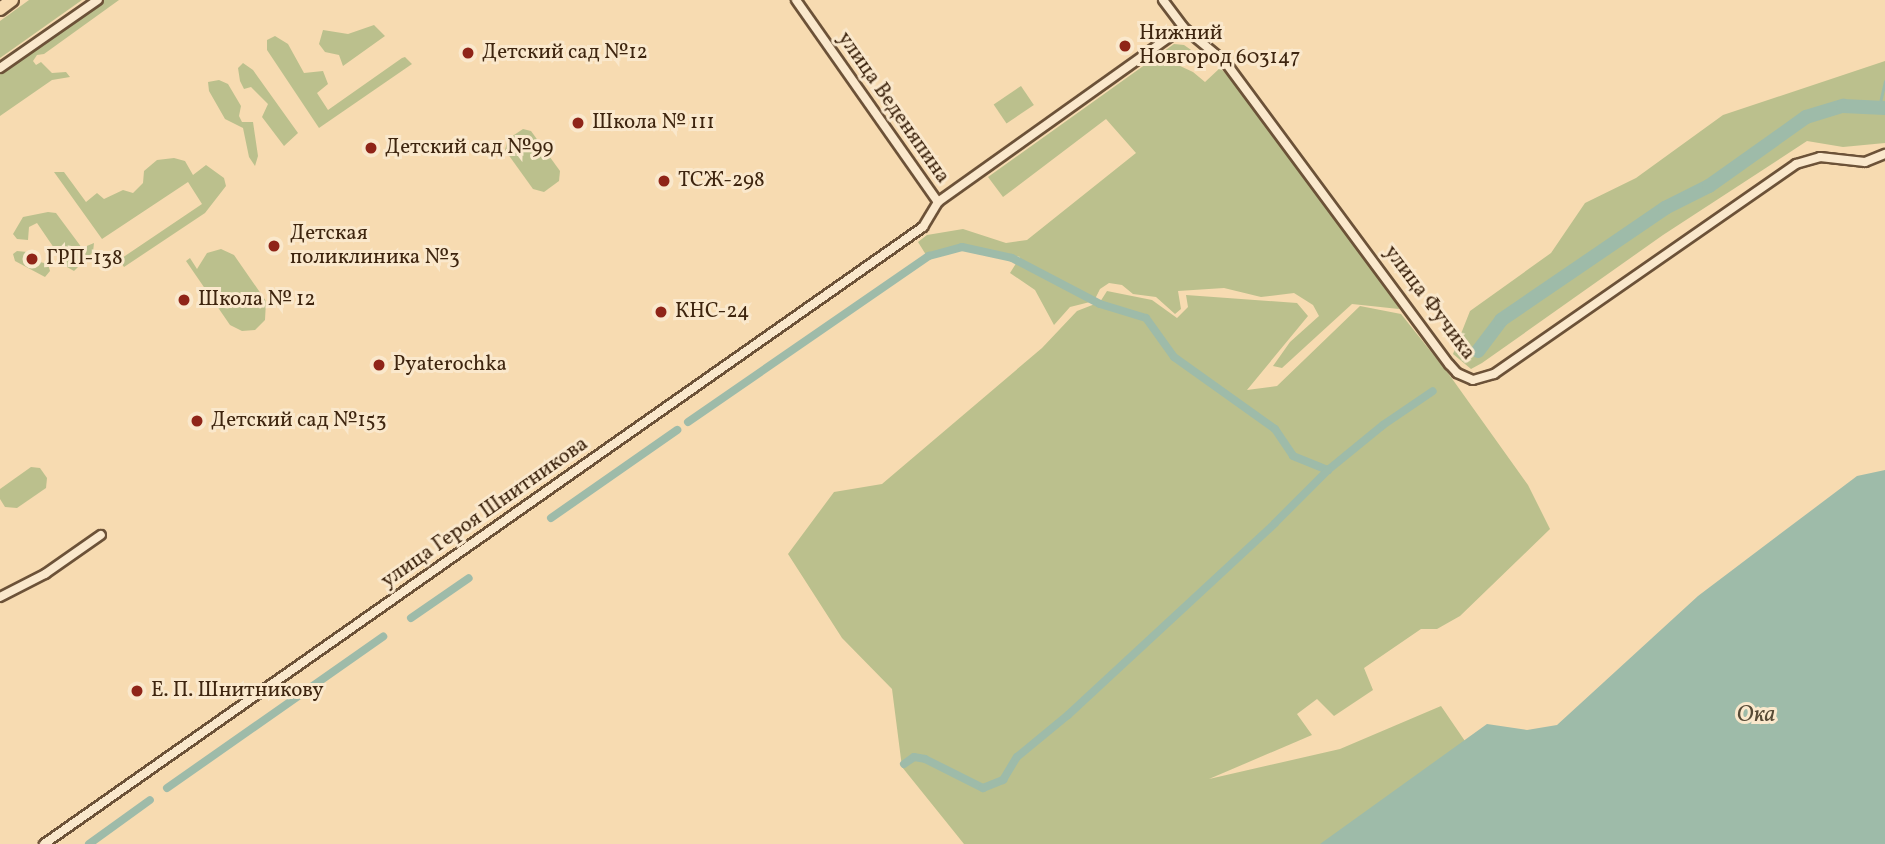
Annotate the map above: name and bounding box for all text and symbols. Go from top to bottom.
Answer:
place label: Нижний Новгород 603147 [1139,21,1300,71]
street label: улица Веденяпина [831,27,955,189]
marker: Нижний Новгород 603147 [1117,38,1133,54]
place label: Детский сад №12 [482,40,648,66]
marker: Детский сад №12 [460,45,476,61]
place label: Школа № 111 [592,110,715,136]
marker: Школа № 111 [570,115,586,131]
place label: Детский сад №99 [385,135,553,161]
marker: Детский сад №99 [363,140,379,156]
place label: ТСЖ-298 [678,168,765,194]
marker: ТСЖ-298 [656,173,672,189]
place label: Детская поликлиника №3 [290,221,460,271]
marker: Детская поликлиника №3 [264,236,284,256]
street label: улица Фучика [1378,241,1480,365]
place label: ГРП-138 [46,246,123,272]
marker: ГРП-138 [24,251,40,267]
place label: Школа № 12 [198,287,316,313]
marker: Школа № 12 [176,292,192,308]
place label: КНС-24 [675,299,749,325]
marker: КНС-24 [653,304,669,320]
place label: Pyaterochka [393,352,507,378]
marker: Pyaterochka [371,357,387,373]
place label: Детский сад №153 [211,408,386,434]
marker: Детский сад №153 [189,413,205,429]
street label: улица Героя Шнитникова [377,432,593,594]
place label: Е. П. Шнитникову [151,678,324,704]
marker: Е. П. Шнитникову [129,683,145,699]
water label: Ока [1737,701,1775,729]

